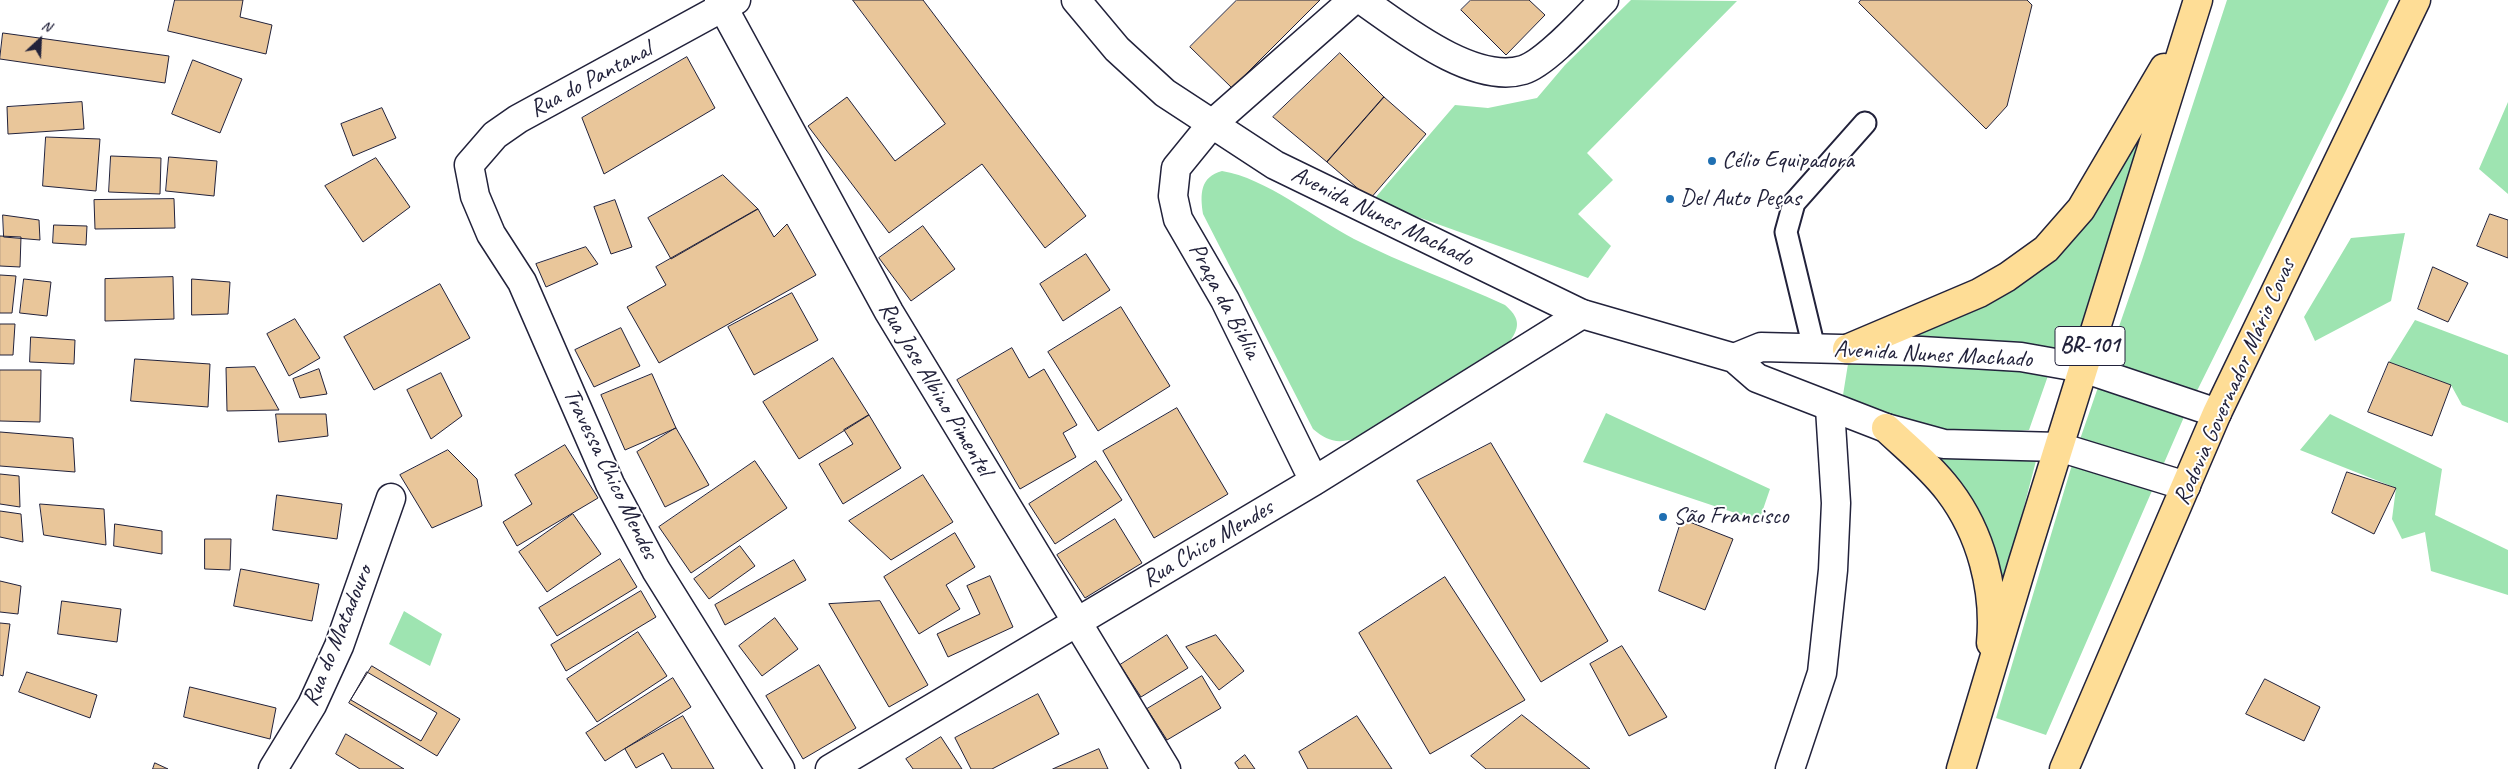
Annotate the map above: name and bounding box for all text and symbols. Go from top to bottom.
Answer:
north arrow [15,15,65,65]
text: N [39,16,54,35]
street label: Rua do Pantanal [525,36,657,124]
place label: Célio Equipadora [1722,147,1854,175]
marker: Célio Equipadora [1706,155,1718,167]
street label: Avenida Nunes Machado [1286,161,1478,273]
place label: Del Auto Peças [1680,185,1801,213]
marker: Del Auto Peças [1664,193,1676,205]
street label: Praça da Biblia [1182,238,1266,364]
street label: Rodovia Governador Mário Covas [2168,254,2302,510]
street label: Rua Jose Albino Pimentel [872,297,998,481]
road number: BR-101 [2055,326,2125,366]
street label: Avenida Nunes Machado [1833,335,2033,375]
street label: Travessa Chico Mendes [556,384,664,564]
street label: Rua Chico Mendes [1137,494,1279,594]
place label: São Francisco [1673,503,1788,531]
marker: São Francisco [1657,511,1669,523]
street label: Rua do Matadouro [297,561,379,711]

